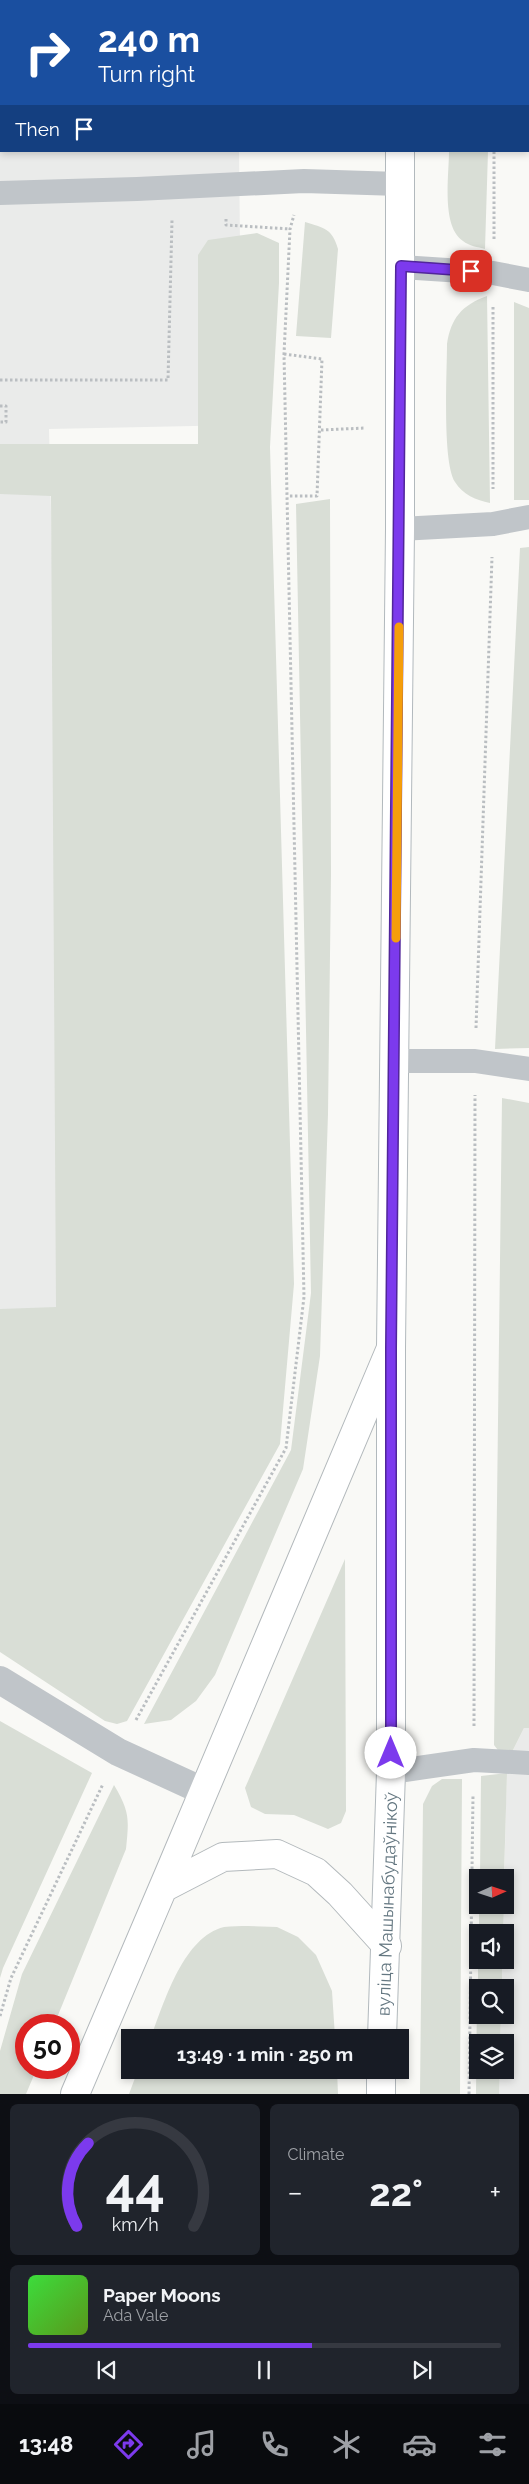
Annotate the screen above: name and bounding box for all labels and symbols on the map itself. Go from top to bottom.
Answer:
pin [450,250,492,292]
position arrow [364,1726,416,1778]
street label: вуліца Машынабудаўнікоў [373,1791,401,2016]
north arrow [469,1869,514,1914]
speed limit sign: 50 [15,2014,80,2079]

